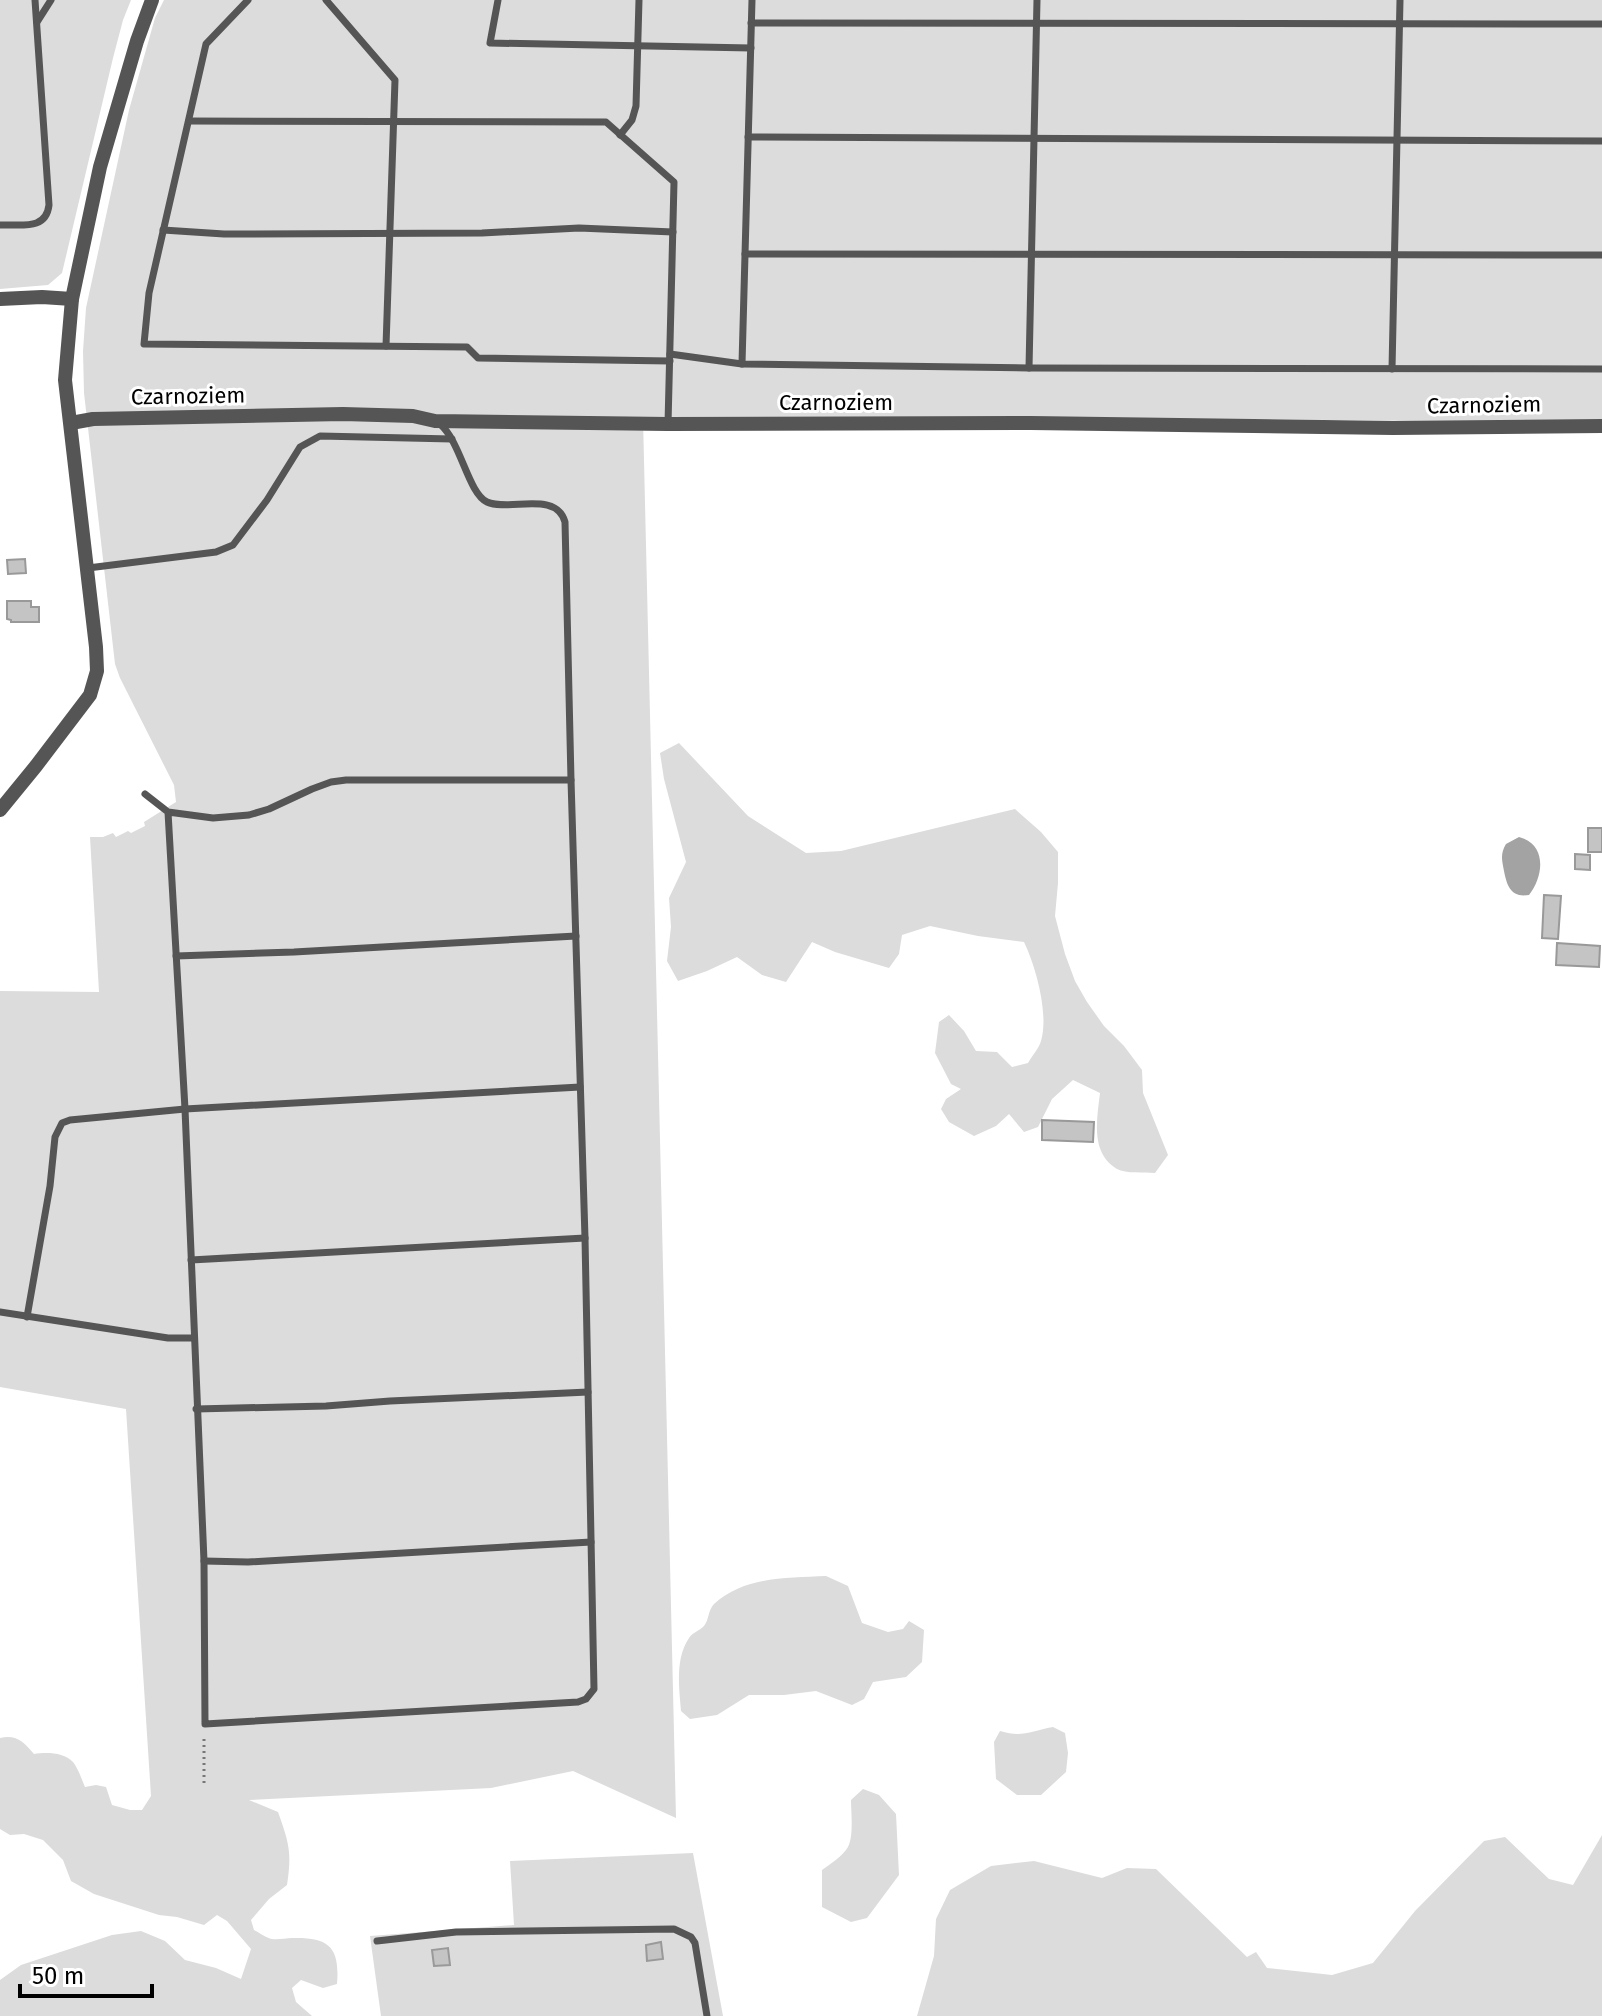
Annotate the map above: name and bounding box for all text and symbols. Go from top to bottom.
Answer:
street label: Czarnoziem [131,382,245,410]
street label: Czarnoziem [779,389,893,416]
street label: Czarnoziem [1427,391,1541,419]
scale bar [20,1948,152,1998]
text: 50 m [32,1962,84,1990]

